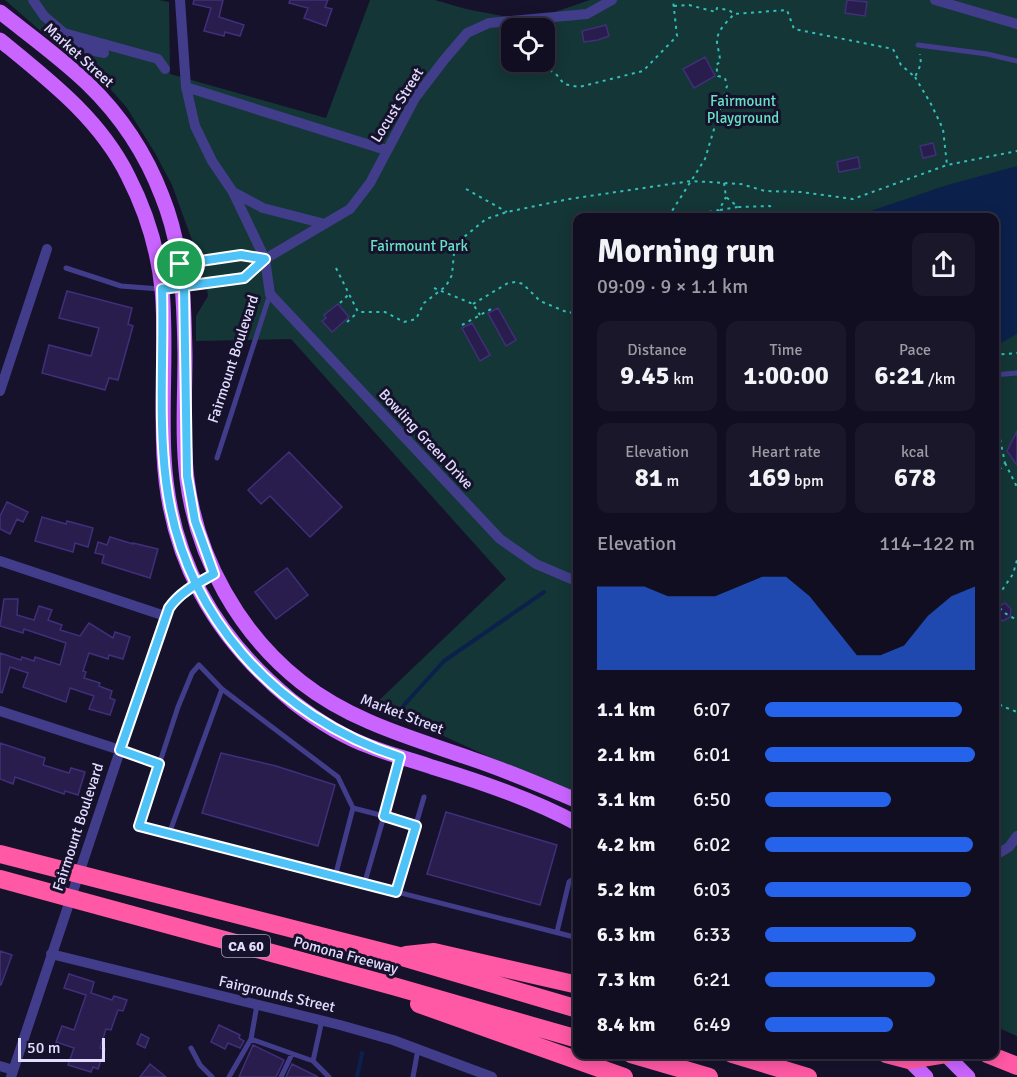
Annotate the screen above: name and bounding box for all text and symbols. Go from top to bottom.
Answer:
map controls [501,18,555,72]
button: locate [501,18,555,72]
street label: Market Street [40,19,118,91]
street label: Locust Street [367,64,427,146]
park label: Fairmount Playground [707,92,779,127]
text: Morning run [597,231,775,272]
button: share [912,233,975,296]
park label: Fairmount Park [370,237,469,255]
pin [154,238,205,289]
icon: arrive [163,247,196,280]
text: 09:09 · 9 × 1.1 km [597,274,748,299]
street label: Fairmount Boulevard [204,293,262,425]
text: Distance [627,340,687,360]
text: Time [770,340,802,360]
text: Pace [899,340,931,360]
text: 9.45 [620,360,670,392]
text: 1:00:00 [743,360,829,392]
text: 6:21 [875,360,924,392]
text: km [670,369,694,389]
text: /km [924,369,955,389]
street label: Bowling Green Drive [375,385,477,493]
text: Elevation [625,442,689,462]
text: Heart rate [751,442,821,462]
text: kcal [901,442,929,462]
text: 81 [635,462,663,494]
text: 169 [748,462,790,494]
text: 678 [894,462,936,494]
text: m [663,471,679,491]
text: bpm [790,471,824,491]
text: Elevation [597,531,677,556]
text: 114–122 m [879,531,975,556]
street label: Market Street [358,690,446,738]
text: 1.1 km [597,697,655,722]
text: 6:07 [693,697,731,722]
text: 2.1 km [597,742,655,767]
text: 6:01 [693,742,731,767]
street label: Fairmount Boulevard [49,761,107,893]
text: 3.1 km [597,787,655,812]
text: 6:50 [693,787,731,812]
text: 4.2 km [597,832,655,857]
text: 6:02 [693,832,731,857]
text: 5.2 km [597,877,655,902]
text: 6:03 [693,877,731,902]
text: 6.3 km [597,922,655,947]
text: 6:33 [693,922,731,947]
street label: Pomona Freeway [292,932,400,978]
road number: CA 60 [222,935,270,957]
text: 7.3 km [597,967,655,992]
text: 6:21 [693,967,731,992]
street label: Fairgrounds Street [217,972,337,1016]
text: 8.4 km [597,1012,655,1037]
text: 6:49 [693,1012,731,1037]
scale bar [18,1035,105,1062]
text: 50 m [27,1038,61,1058]

